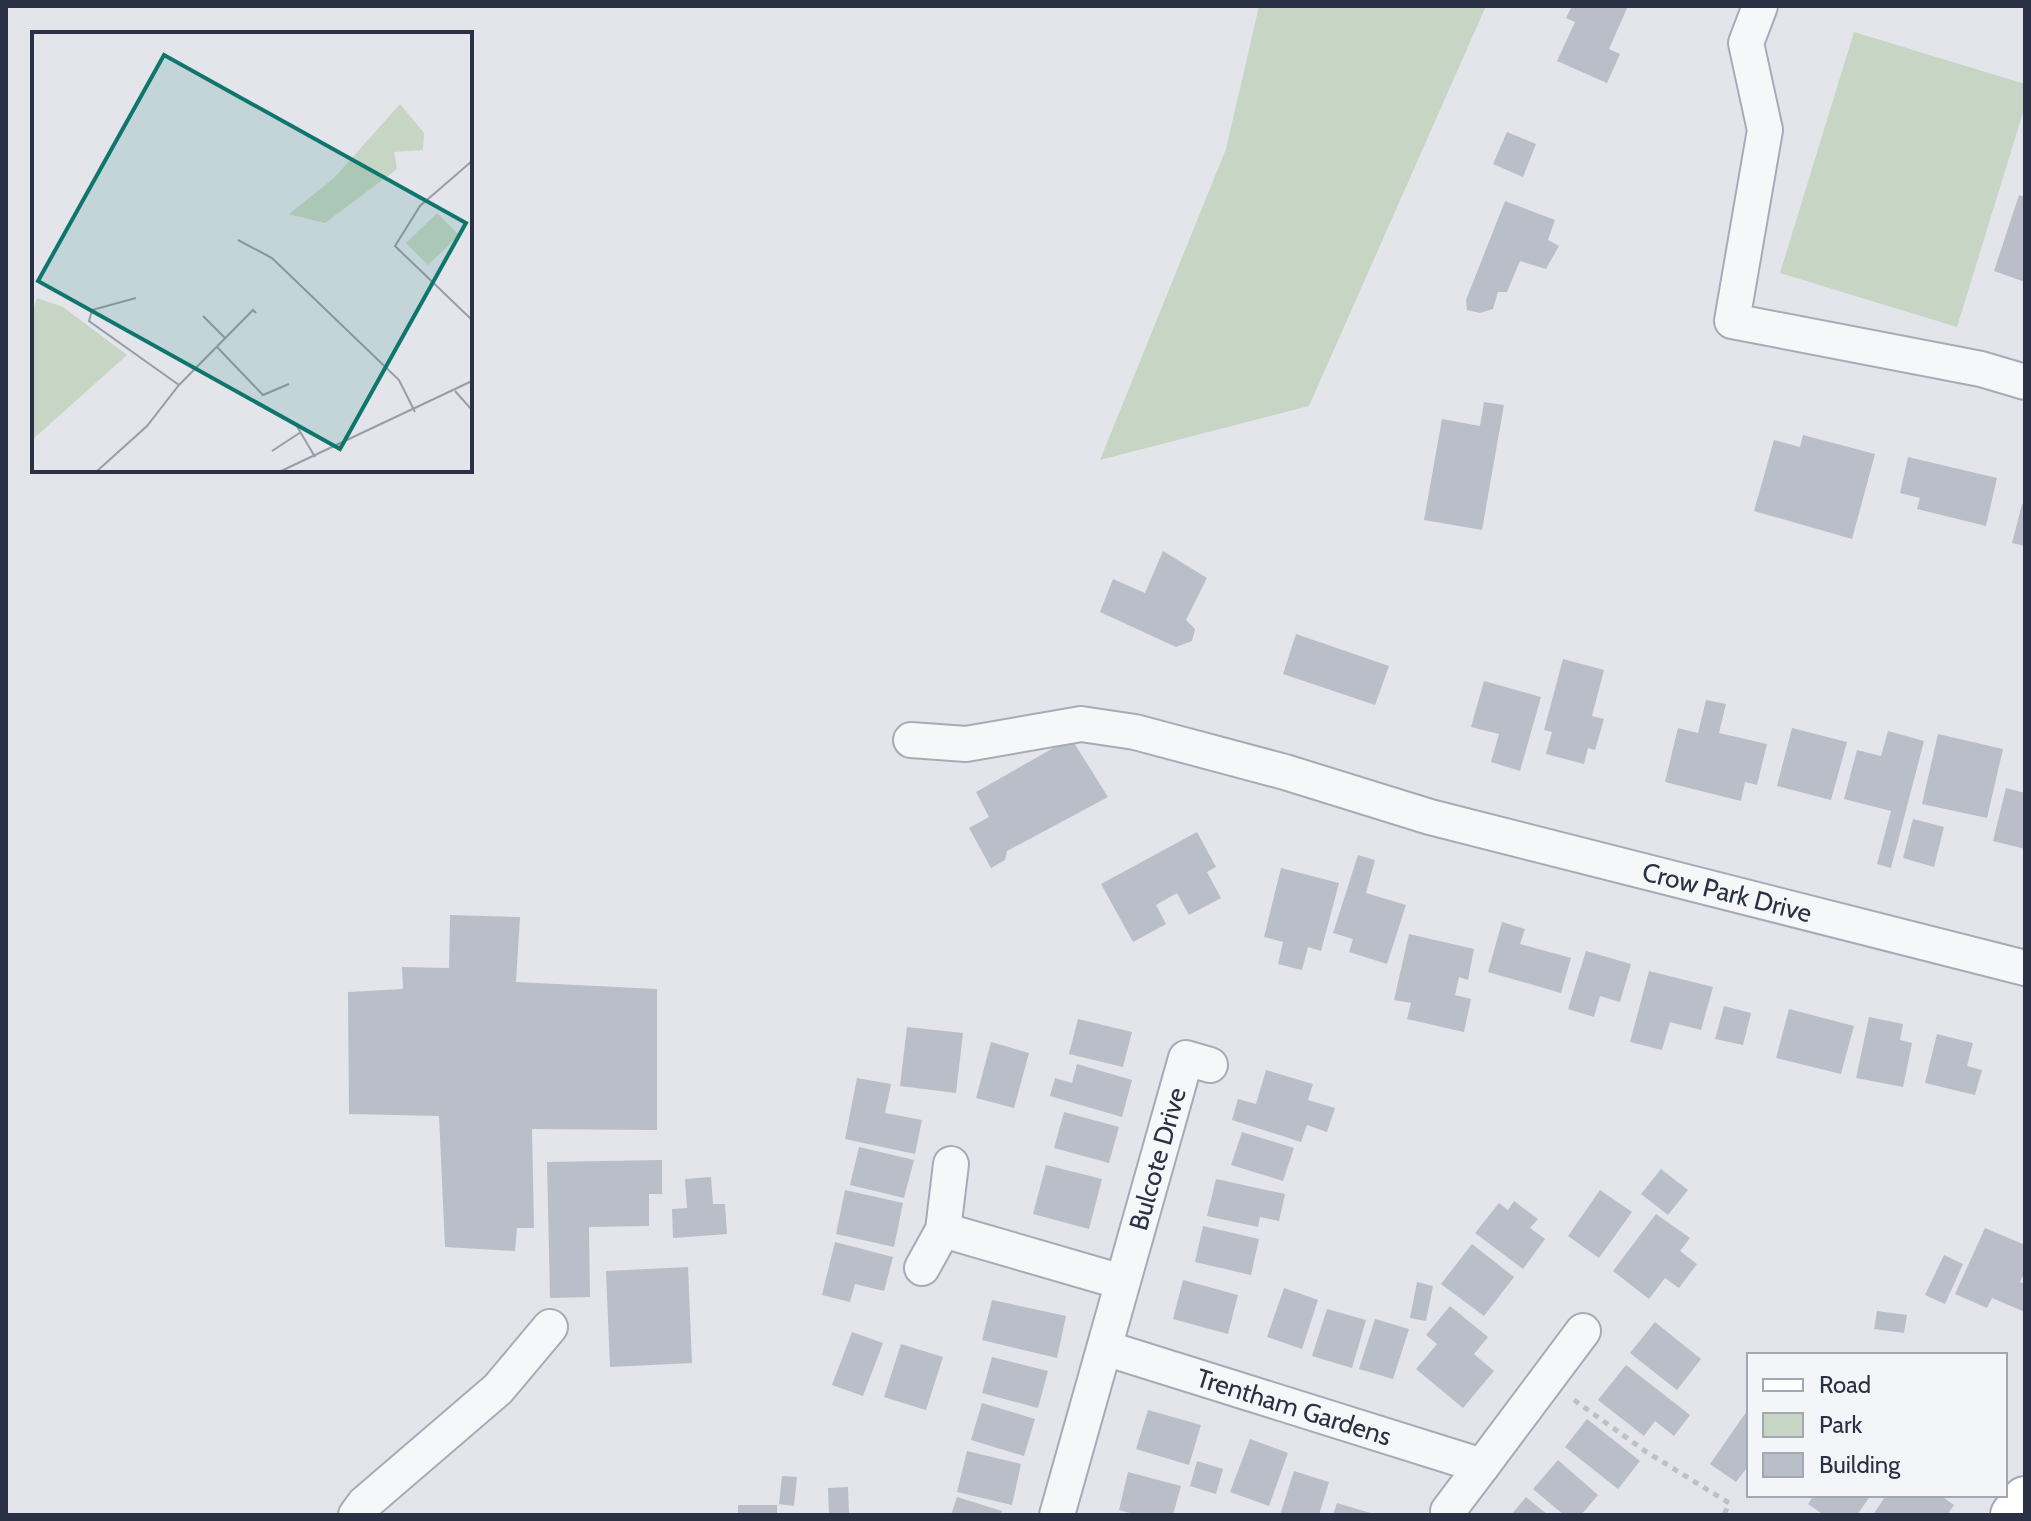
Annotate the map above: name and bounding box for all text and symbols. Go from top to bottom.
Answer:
inset map [32,32,472,472]
street label: Crow Park Drive [1639,856,1815,929]
street label: Bulcote Drive [1122,1084,1193,1234]
legend [1747,1353,2007,1497]
street label: Trentham Gardens [1193,1362,1395,1453]
text: Road [1819,1370,1871,1399]
text: Park [1819,1410,1862,1439]
text: Building [1819,1450,1901,1479]

